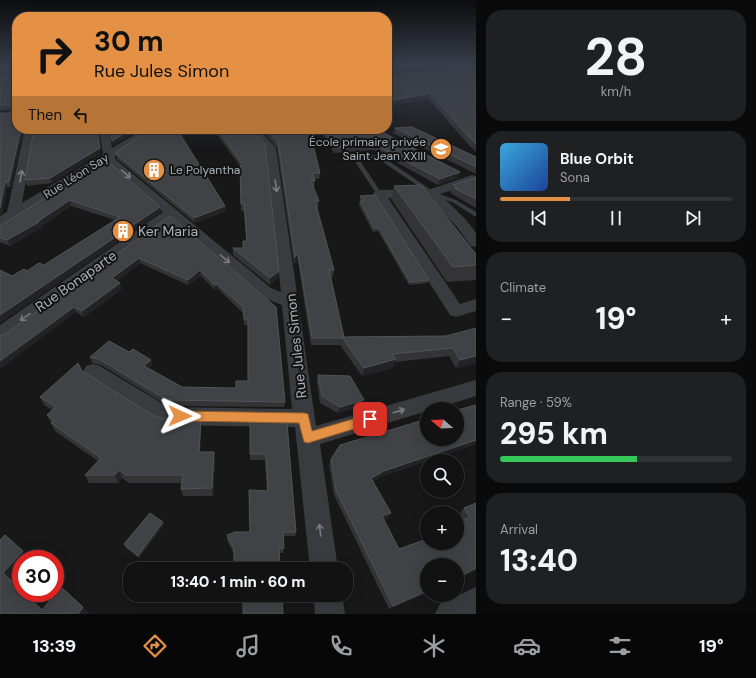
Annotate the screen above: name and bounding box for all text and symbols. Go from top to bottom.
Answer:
text: 30 m [94,23,164,60]
text: 28 [585,23,647,91]
icon: right [28,28,80,80]
text: Rue Jules Simon [94,59,229,83]
text: km/h [601,83,631,100]
icon: left [70,104,92,126]
text: Then [28,105,62,125]
place label: École primaire privée Saint Jean XXIII [309,134,426,164]
school or university icon: École primaire privée Saint Jean XXIII [428,136,454,162]
street label: Rue Léon Say [40,149,112,202]
text: Blue Orbit [560,149,634,169]
building icon: Le Polyantha [141,157,167,183]
place label: Le Polyantha [170,162,240,178]
text: Sona [560,169,590,186]
one-way arrow [17,170,25,183]
one-way arrow [121,170,132,179]
one-way arrow [272,179,280,192]
icon: previous [528,207,550,229]
icon: pause [605,207,627,229]
icon: next [682,207,704,229]
building icon: Ker Maria [110,218,136,244]
place label: Ker Maria [138,222,198,240]
street label: Rue Bonaparte [32,246,120,316]
one-way arrow [220,254,230,263]
text: Climate [500,279,546,296]
street label: Rue Jules Simon [282,293,310,399]
text: 19° [595,299,637,338]
text: − [500,304,512,333]
text: + [720,304,732,333]
one-way arrow [20,312,31,321]
text: Range · 59% [500,394,572,411]
position arrow [159,395,201,437]
pin [353,402,387,436]
north arrow [420,402,464,446]
map controls [420,402,464,602]
one-way arrow [392,407,405,414]
icon: arrive [359,408,381,430]
text: 295 km [500,414,608,453]
button: search [420,454,464,498]
button: + [420,506,464,550]
text: Arrival [500,521,538,538]
one-way arrow [316,524,323,537]
text: 13:40 [500,541,578,580]
speed limit sign: 30 [12,550,64,602]
button: − [420,558,464,602]
text: 13:40 · 1 min · 60 m [170,572,306,592]
icon: directions [141,632,169,660]
icon: music [234,632,262,660]
icon: phone [327,632,355,660]
icon: climate [420,632,448,660]
icon: car [513,632,541,660]
icon: filters [606,632,634,660]
text: 13:39 [32,634,76,658]
text: 19° [699,634,724,658]

